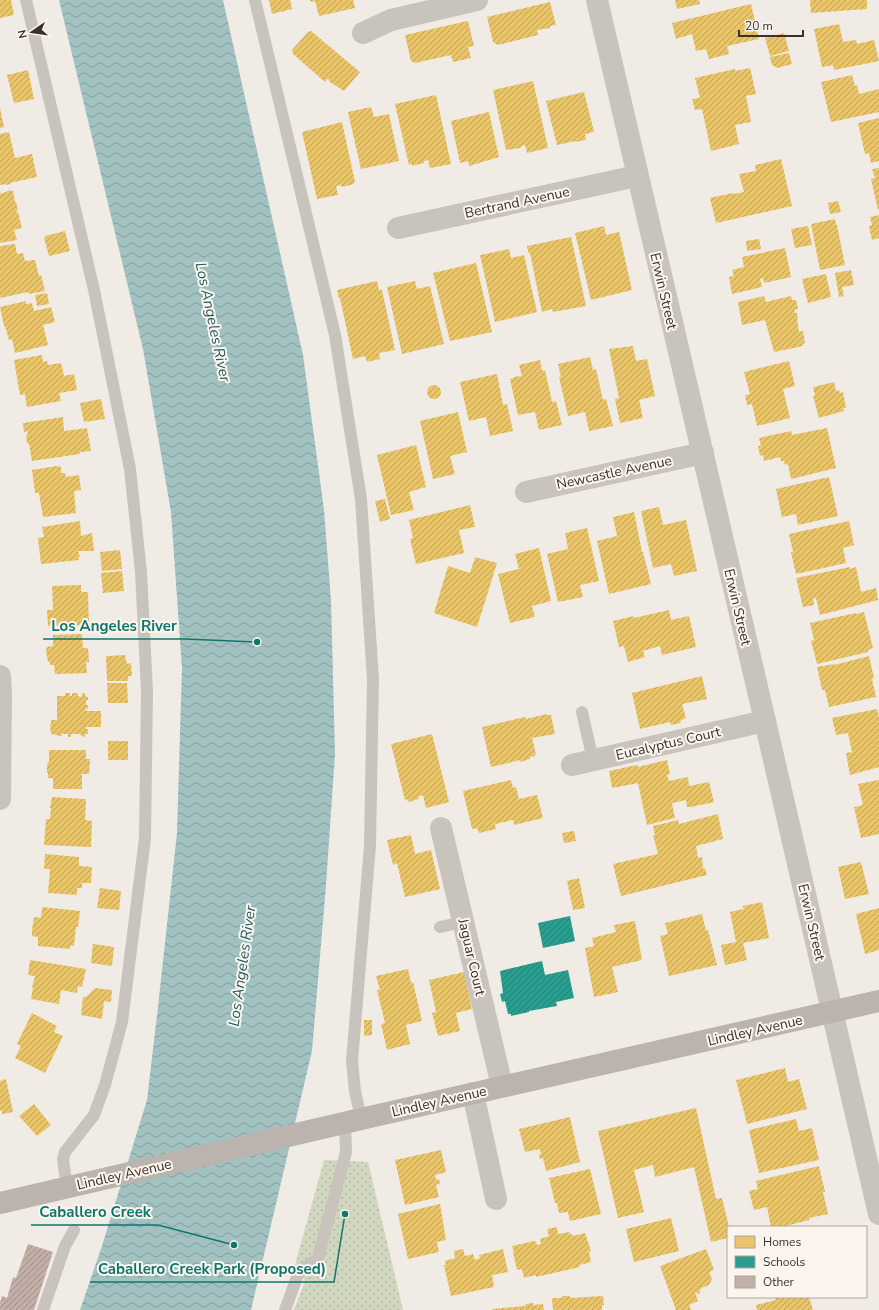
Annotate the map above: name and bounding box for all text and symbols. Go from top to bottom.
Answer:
north arrow [12,12,52,52]
scale bar [739,12,803,38]
text: 20 m [745,18,773,34]
text: N [15,28,31,40]
street label: Bertrand Avenue [463,182,571,223]
street label: Erwin Street [645,251,682,332]
water label: Los Angeles River [191,260,236,384]
street label: Newcastle Avenue [555,451,674,494]
street label: Erwin Street [719,567,756,648]
callout: Los Angeles River [43,612,185,639]
text: Los Angeles River [51,616,177,636]
street label: Eucalyptus Court [614,722,723,765]
street label: Erwin Street [793,882,830,963]
water label: Los Angeles River [224,904,260,1028]
street label: Jaguar Court [453,916,490,998]
street label: Lindley Avenue [706,1010,804,1051]
street label: Lindley Avenue [390,1081,488,1122]
street label: Lindley Avenue [75,1154,173,1195]
callout: Caballero Creek [31,1198,158,1225]
text: Caballero Creek [39,1202,152,1222]
legend [727,1226,867,1298]
text: Homes [763,1234,801,1250]
text: Schools [763,1254,806,1270]
callout: Caballero Creek Park (Proposed) [90,1255,334,1282]
text: Caballero Creek Park (Proposed) [98,1259,326,1279]
text: Other [763,1274,795,1290]

